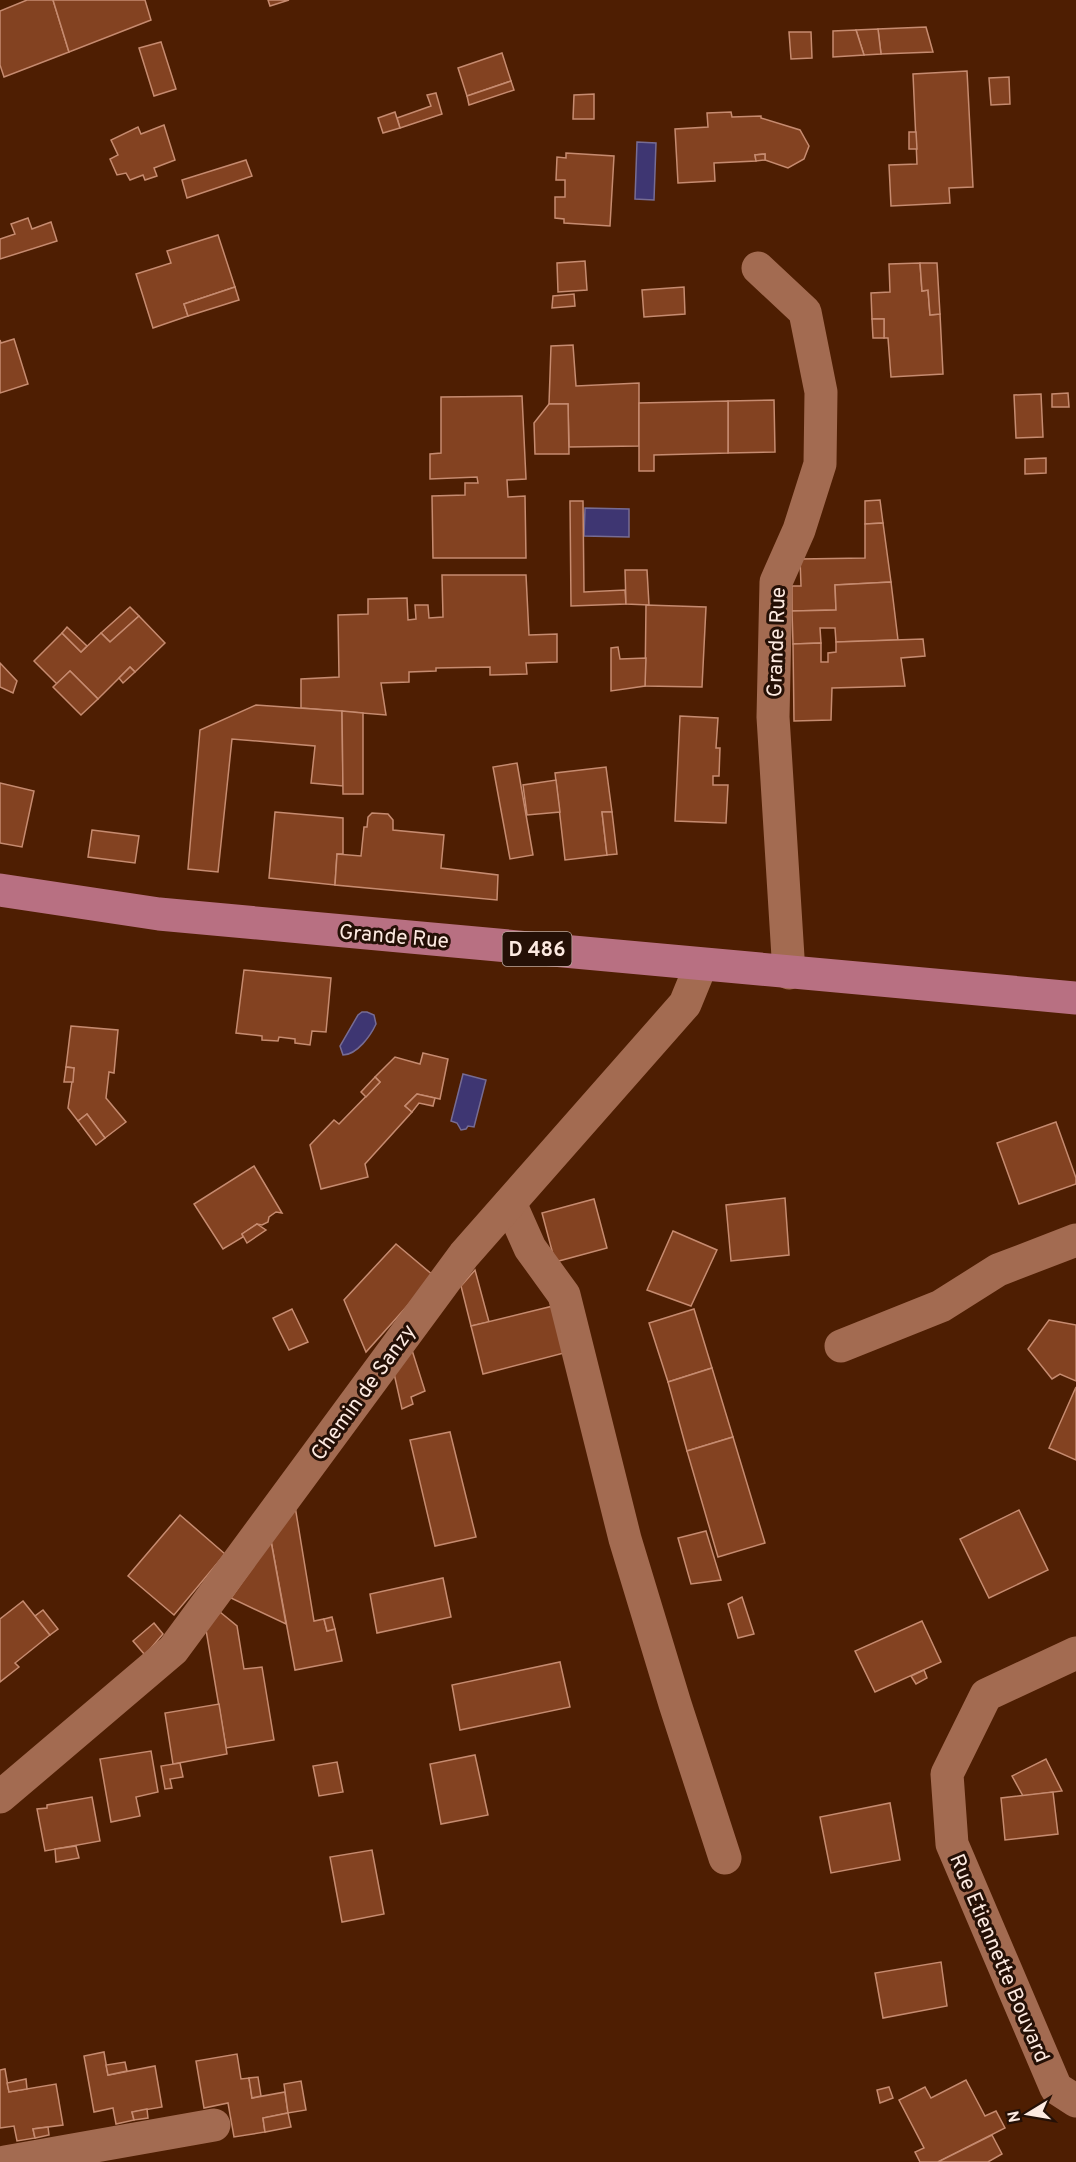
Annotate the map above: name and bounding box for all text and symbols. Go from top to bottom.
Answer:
street label: Grande Rue [762,586,793,698]
street label: Grande Rue [338,919,450,956]
road number: D 486 [502,932,572,966]
street label: Chemin de Sanzy [306,1319,423,1467]
street label: Rue Etiennette Bouvard [942,1850,1055,2067]
north arrow [998,2084,1058,2144]
text: N [1004,2109,1026,2124]

